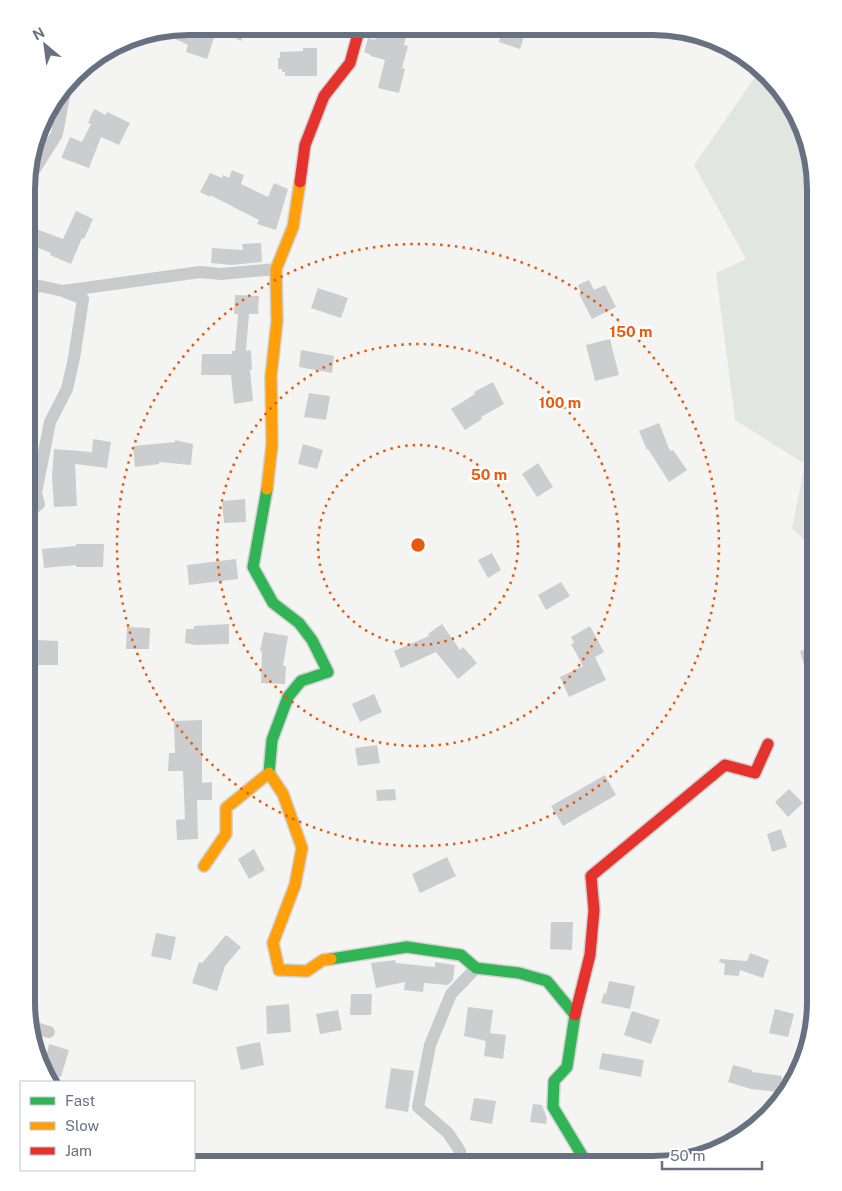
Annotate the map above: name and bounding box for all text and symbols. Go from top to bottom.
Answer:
north arrow [20,20,70,70]
text: N [30,24,47,43]
text: 150 m [609,323,653,340]
text: 100 m [539,394,581,411]
text: 50 m [471,466,507,483]
centre of rings [409,536,427,554]
legend [20,1081,195,1171]
text: Fast [65,1092,95,1109]
text: Slow [65,1117,100,1134]
scale bar [662,1138,762,1170]
text: Jam [65,1142,92,1159]
text: 50 m [670,1147,705,1164]

